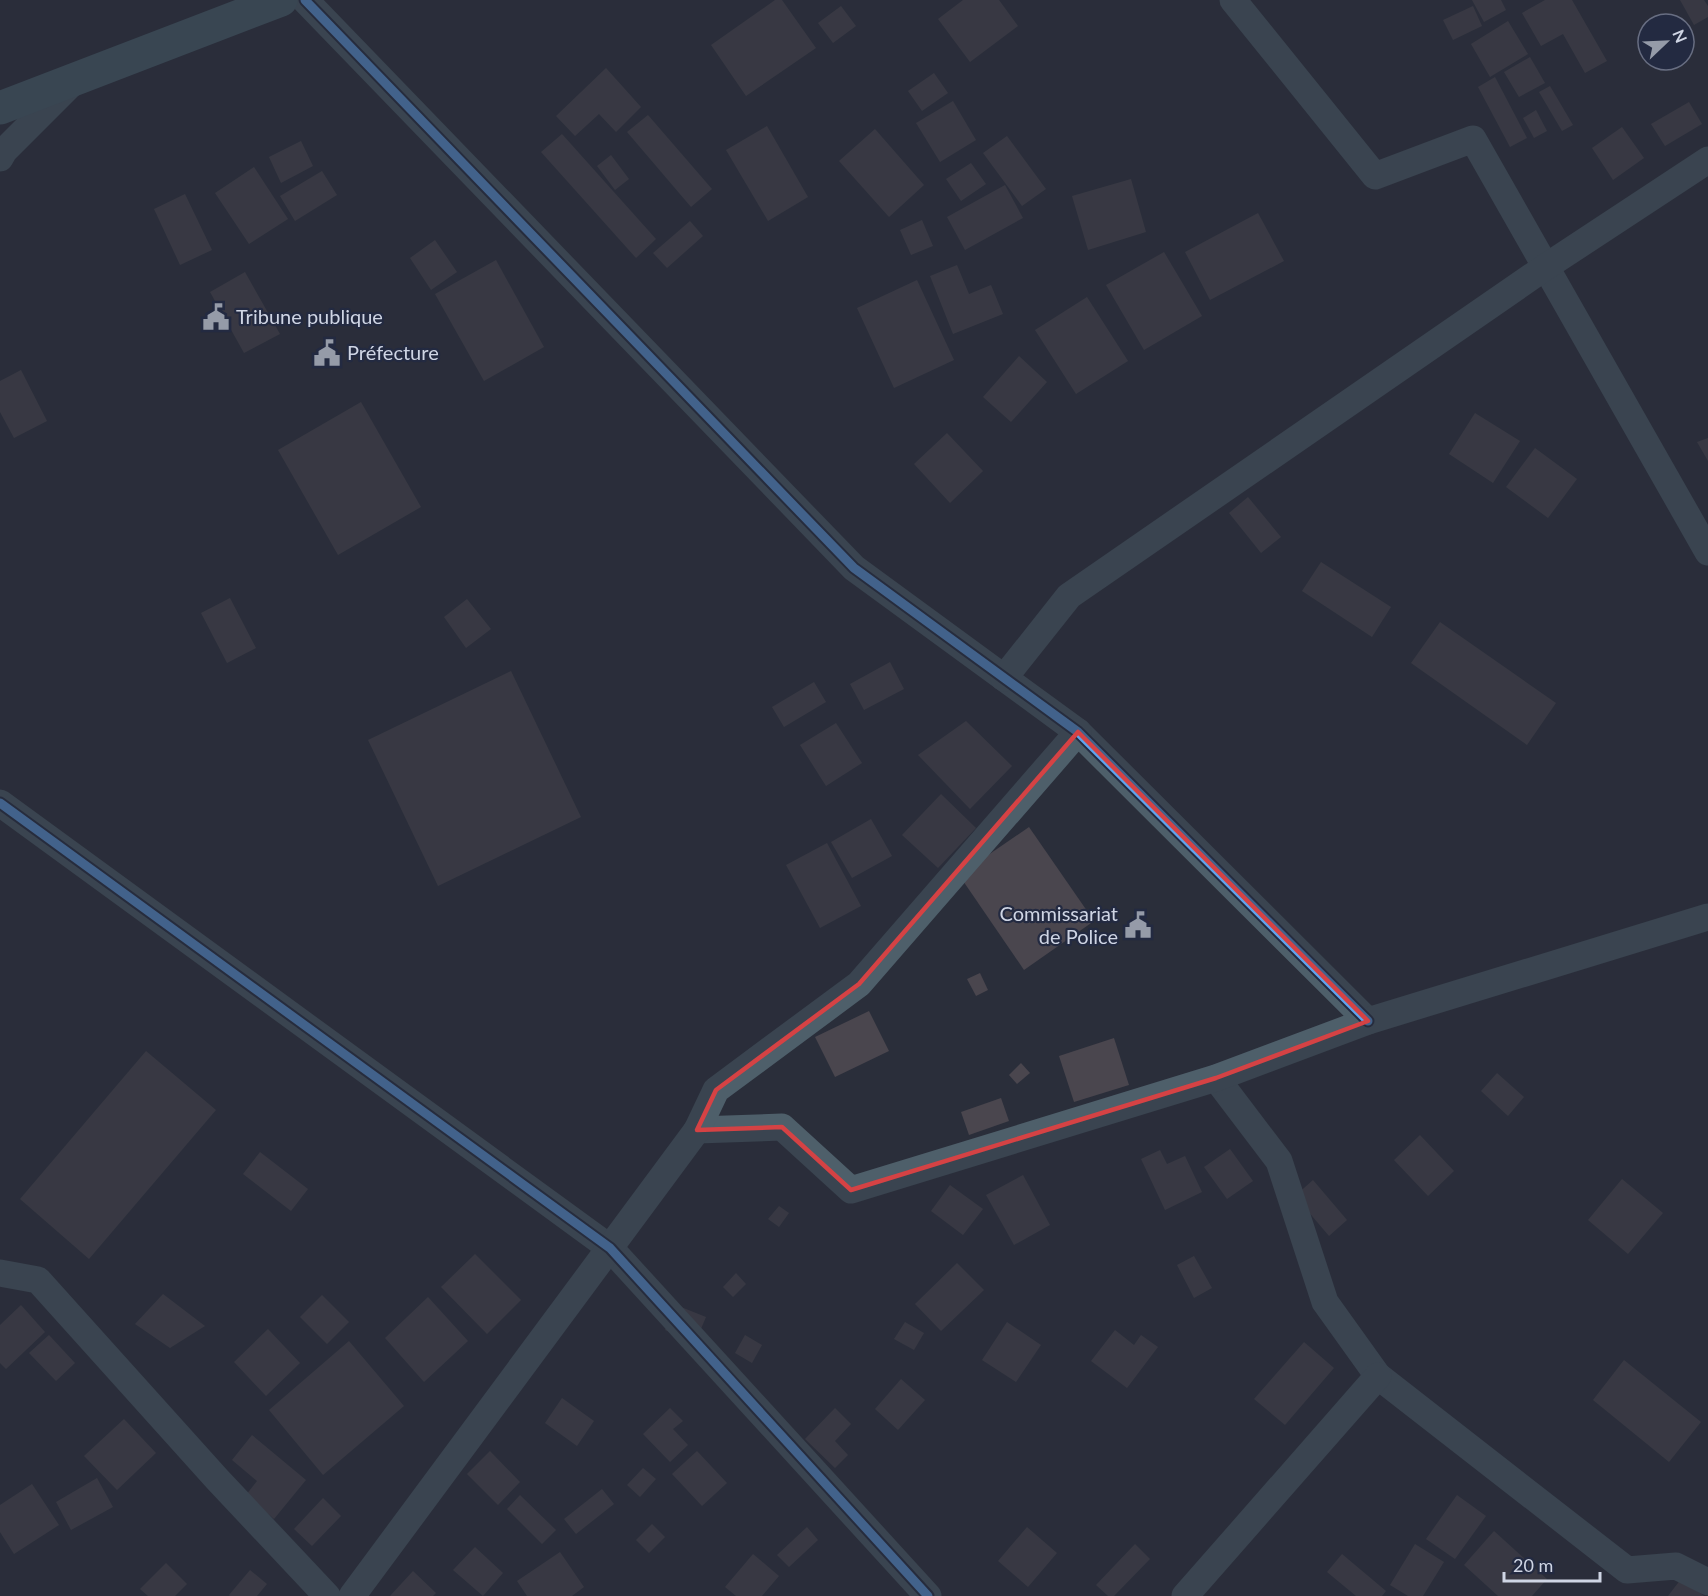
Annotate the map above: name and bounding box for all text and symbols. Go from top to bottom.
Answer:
north arrow [1636,12,1696,72]
text: N [1669,27,1691,45]
public building icon: Tribune publique [201,302,231,332]
place label: Tribune publique [236,304,383,328]
public building icon: Préfecture [312,338,342,368]
place label: Préfecture [347,340,439,364]
place label: Commissariat de Police [999,901,1118,948]
public building icon: Commissariat de Police [1123,910,1153,940]
scale bar [1504,1545,1600,1583]
text: 20 m [1513,1554,1553,1576]

